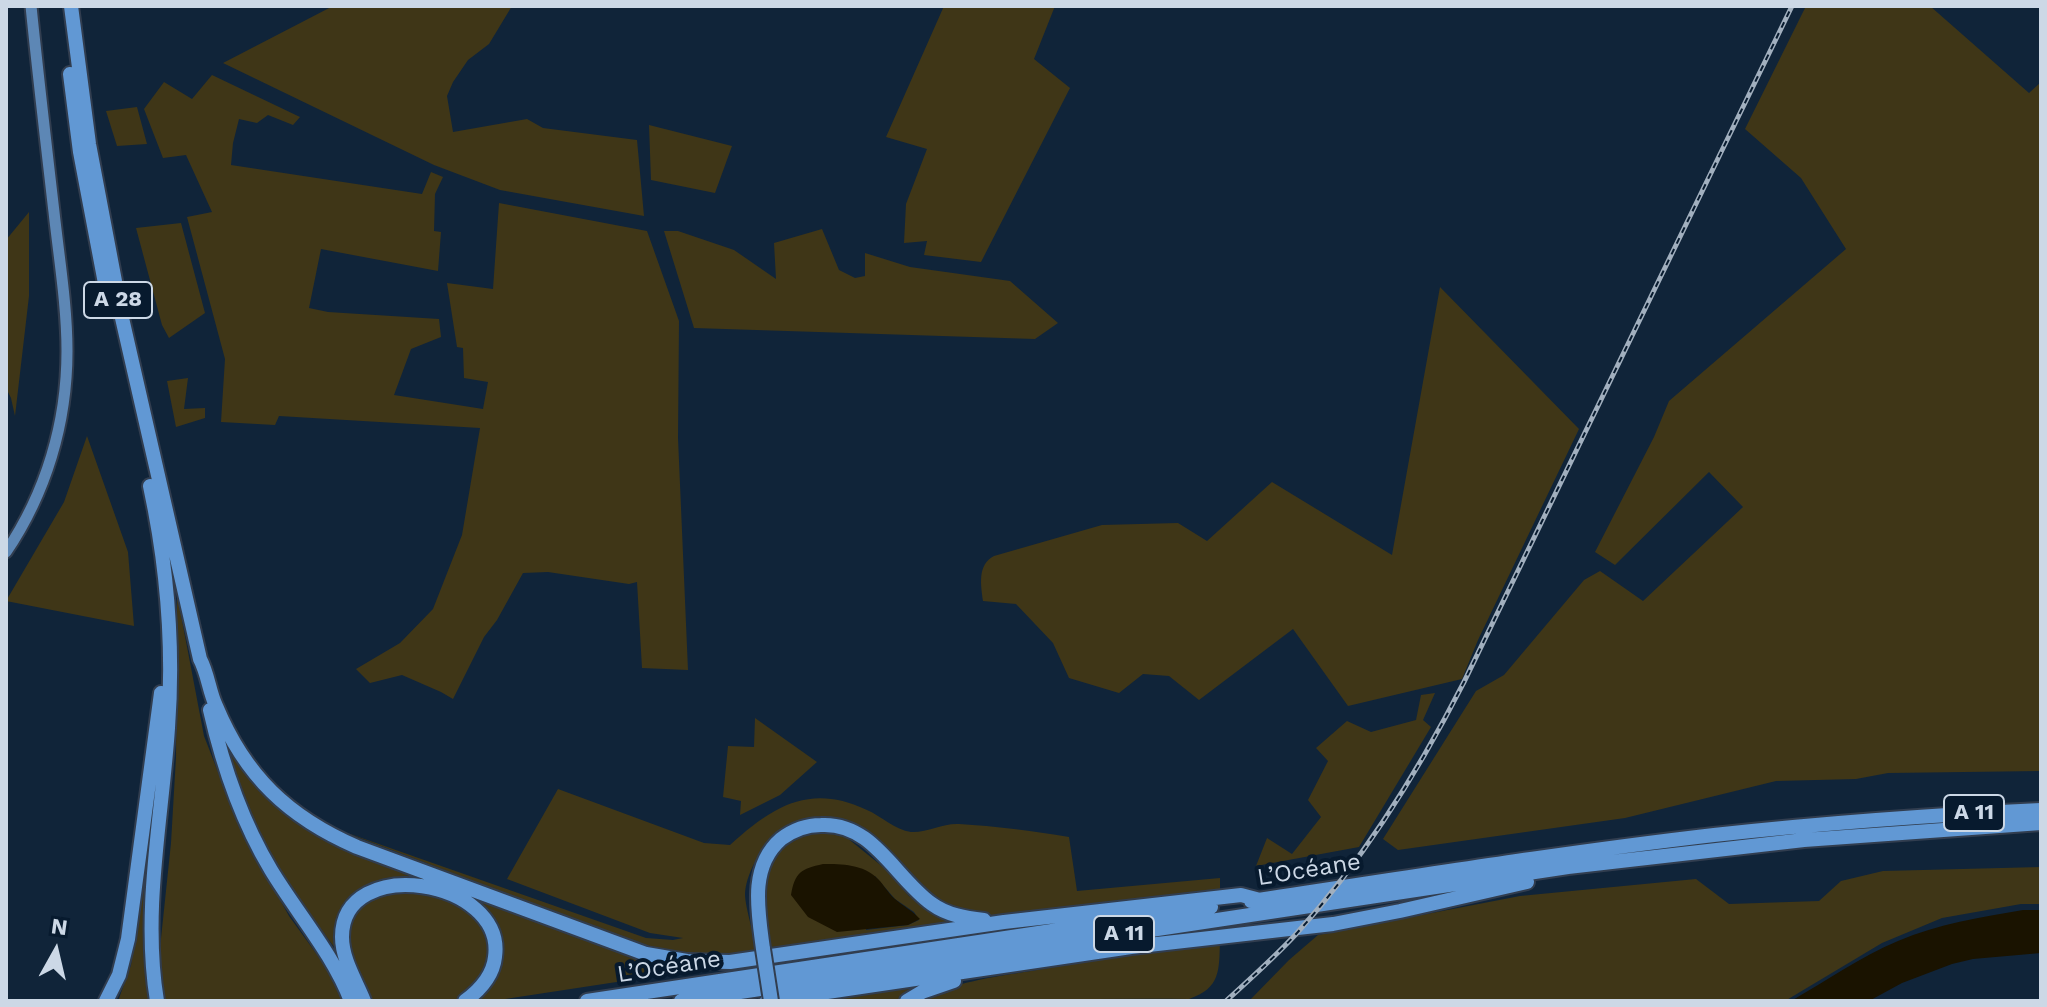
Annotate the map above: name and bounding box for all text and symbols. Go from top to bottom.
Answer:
road number: A 28 [84,282,152,318]
road number: A 11 [1944,795,2004,831]
street label: L’Océane [1255,848,1363,892]
north arrow [16,911,96,991]
text: N [50,913,69,940]
road number: A 11 [1094,916,1154,952]
street label: L’Océane [615,945,723,989]

